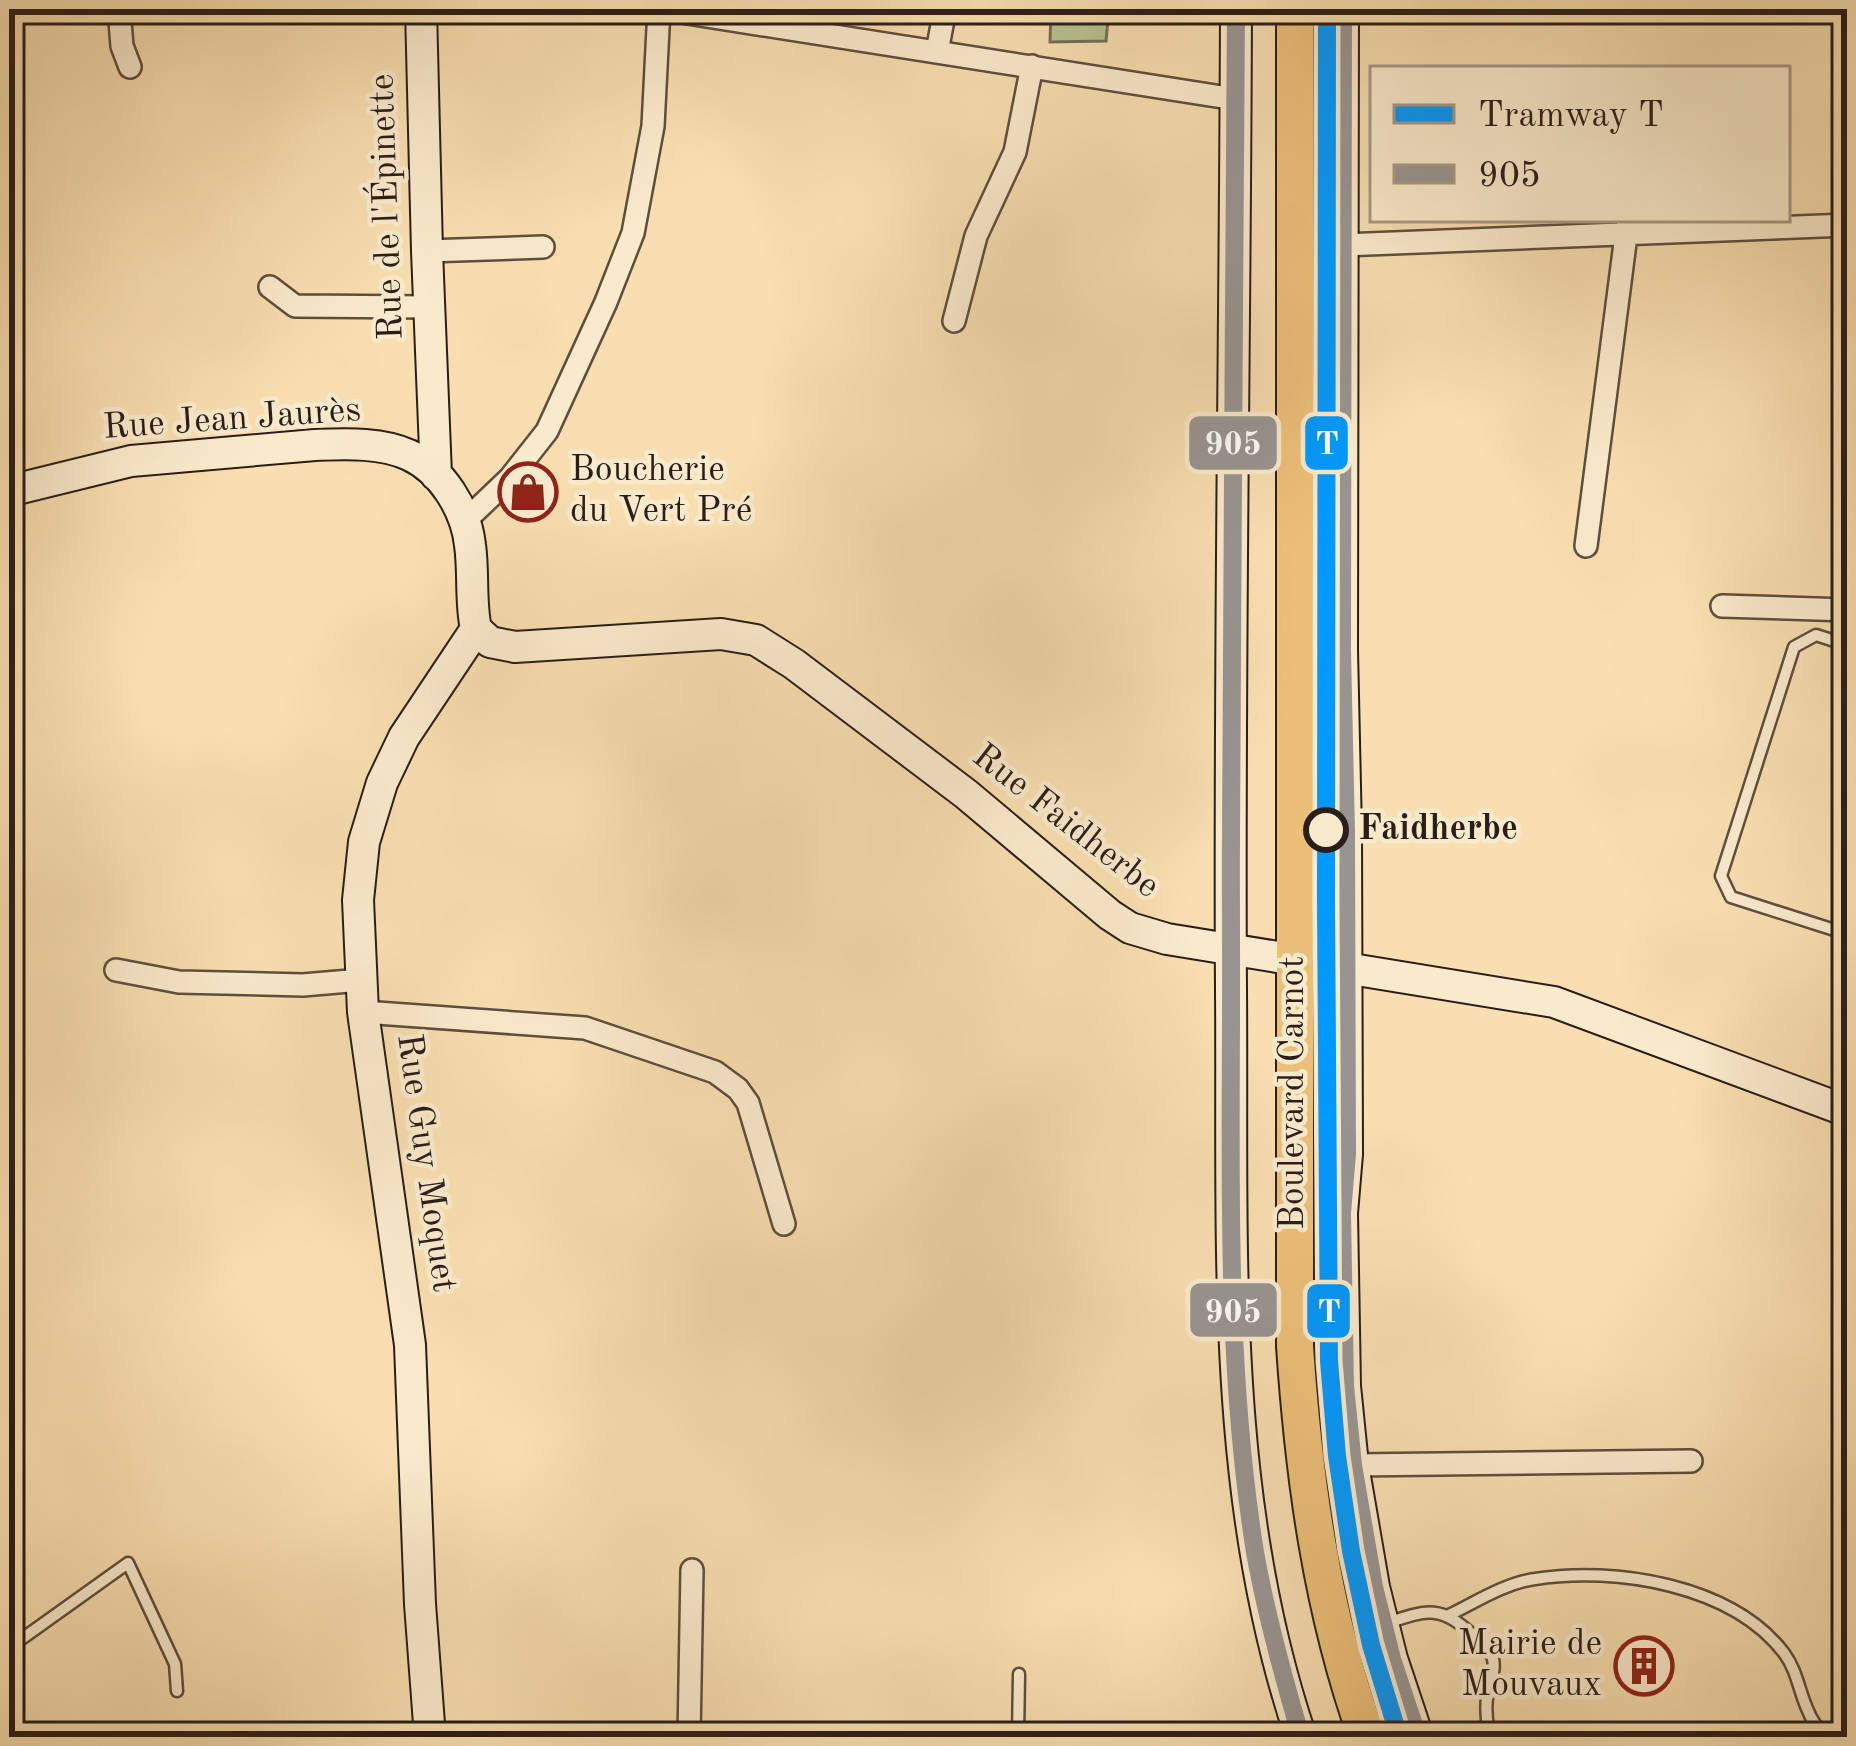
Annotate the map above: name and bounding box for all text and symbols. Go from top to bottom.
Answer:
legend [1370,66,1790,222]
street label: Rue de l'Épinette [358,73,411,341]
text: Tramway T [1478,99,1664,135]
text: 905 [1478,159,1541,195]
street label: Rue Jean Jaurès [102,393,362,447]
line badge: 905 [1187,414,1279,472]
line badge: T [1303,414,1350,472]
text: 905 [1204,429,1262,462]
text: T [1315,429,1339,462]
place label: Boucherie du Vert Pré [570,453,752,530]
shop icon: Boucherie du Vert Pré [497,461,559,523]
street label: Rue Faidherbe [965,738,1165,906]
marker: Faidherbe [1305,809,1347,851]
place label: Faidherbe [1358,812,1518,848]
street label: Boulevard Carnot [1276,956,1312,1230]
street label: Rue Guy Moquet [389,1032,461,1294]
line badge: 905 [1188,1281,1279,1339]
line badge: T [1305,1282,1352,1340]
text: 905 [1204,1297,1262,1330]
text: T [1317,1297,1341,1330]
place label: Mairie de Mouvaux [1458,1627,1602,1704]
building icon: Mairie de Mouvaux [1613,1635,1675,1697]

